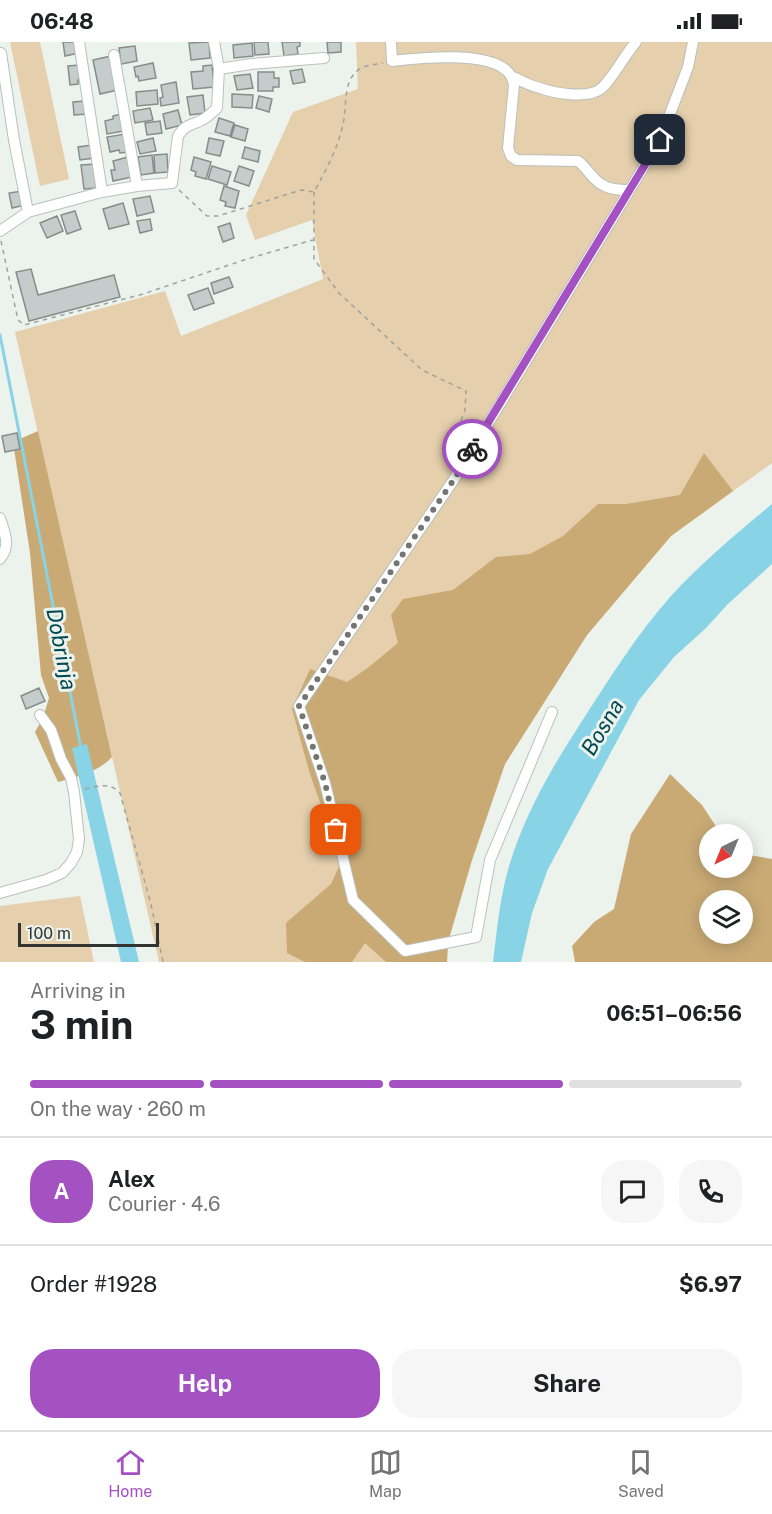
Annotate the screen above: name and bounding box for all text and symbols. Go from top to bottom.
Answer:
text: 06:48 [30,8,94,34]
pin [634,114,685,165]
icon: home [643,123,676,156]
courier [442,419,502,479]
icon: bike [456,433,489,466]
water label: Dobrinja [41,606,83,692]
water label: Bosna [575,694,629,760]
pin [310,804,361,855]
icon: bag [319,813,352,846]
north arrow [699,824,753,878]
map controls [699,824,753,944]
button: layers [699,890,753,944]
scale bar [18,920,159,948]
text: 100 m [27,924,71,943]
text: Arriving in [30,979,125,1003]
text: 06:51–06:56 [606,1000,742,1026]
text: 3 min [30,1002,133,1048]
text: On the way · 260 m [30,1097,206,1121]
button: chat [601,1160,664,1223]
button: phone [679,1160,742,1223]
text: Alex [108,1166,155,1192]
text: A [54,1178,69,1204]
text: Courier · 4.6 [108,1192,220,1216]
text: Order #1928 [30,1271,157,1297]
text: $6.97 [679,1271,742,1297]
button: Help [30,1349,380,1418]
button: Share [392,1349,742,1418]
tab: Home [108,1446,152,1501]
tab: Map [369,1446,402,1501]
tab: Saved [618,1446,664,1501]

